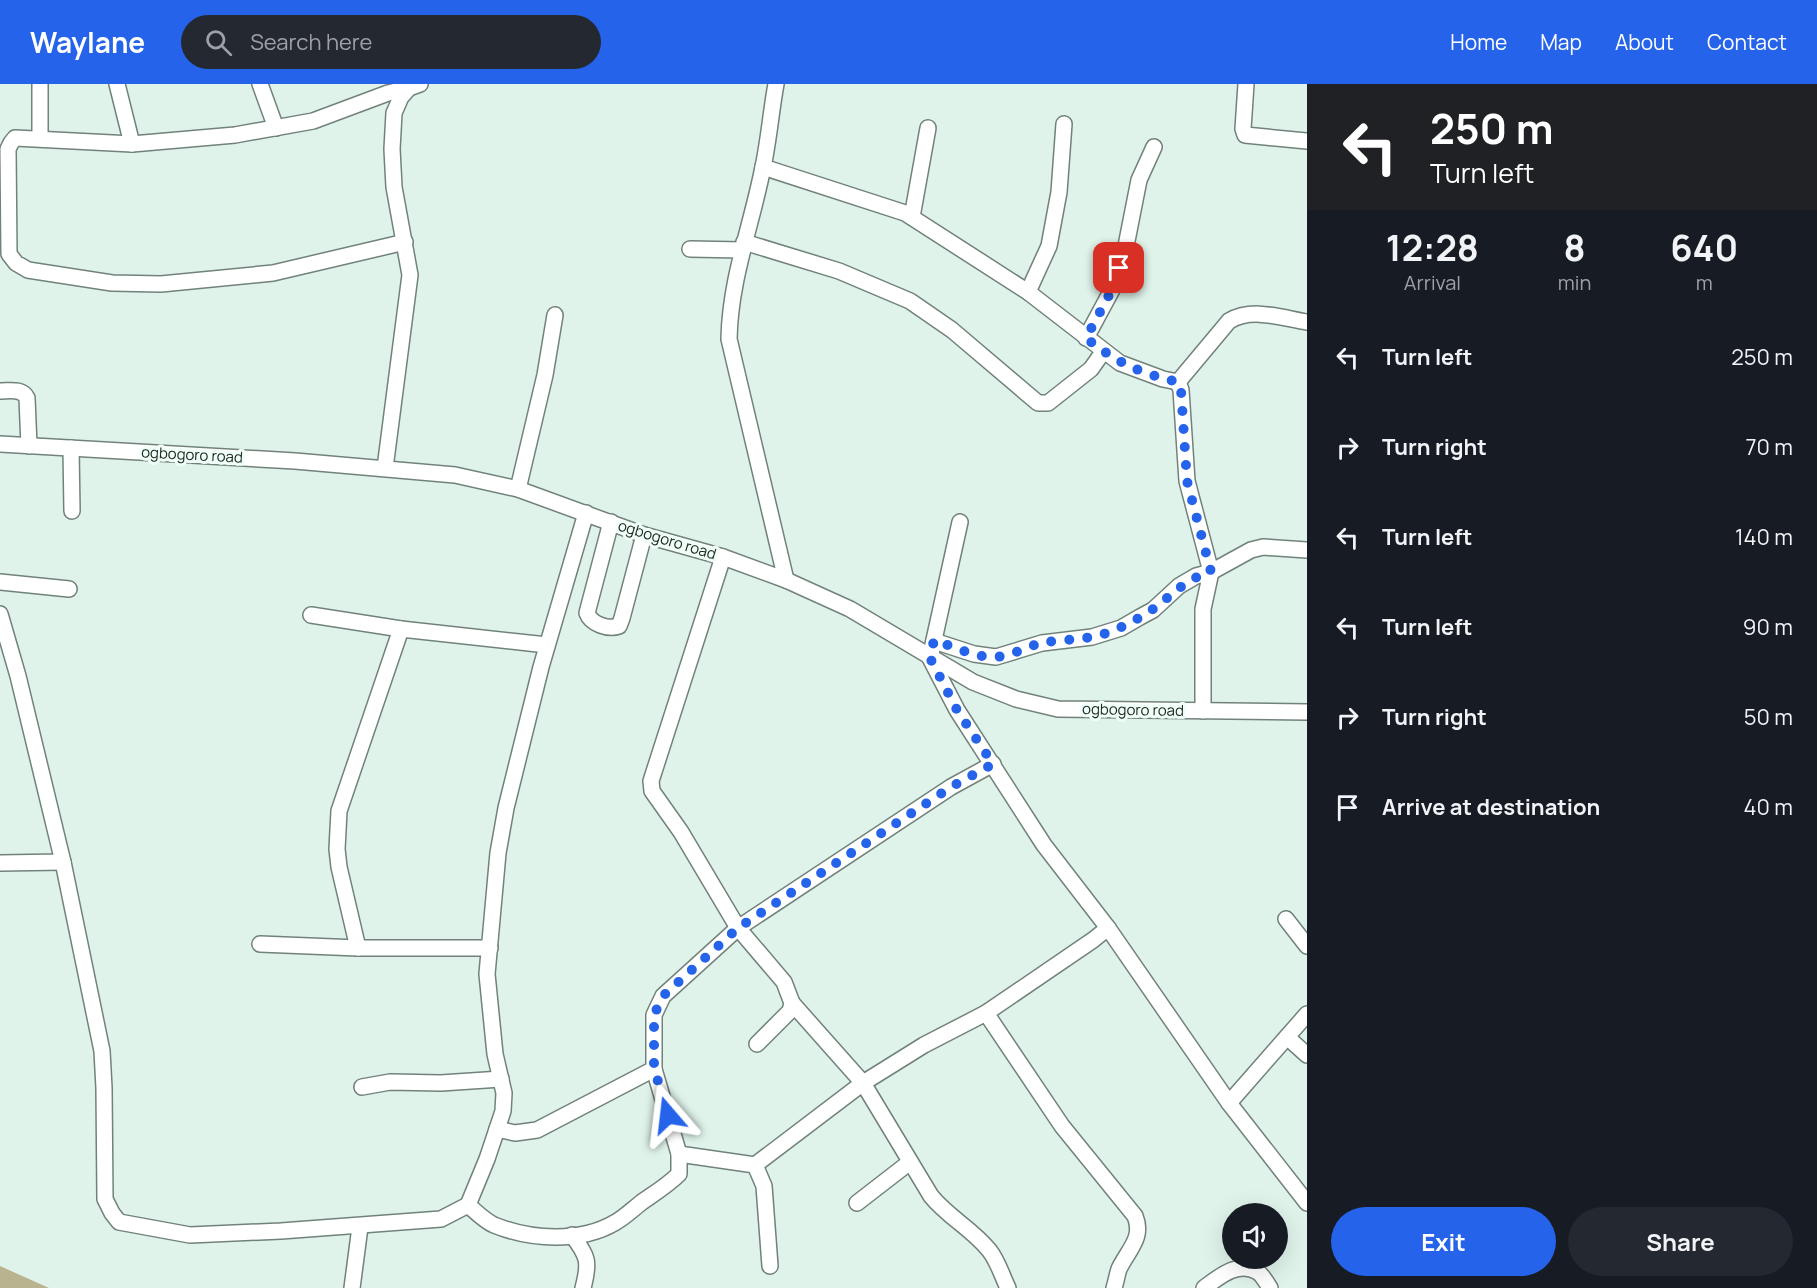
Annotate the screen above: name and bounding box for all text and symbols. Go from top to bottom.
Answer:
search box [181,15,601,69]
text: Waylane [30,23,145,61]
icon: search [202,26,235,59]
text: Search here [250,27,372,57]
text: Home [1450,28,1507,56]
text: Map [1540,28,1582,56]
text: About [1615,28,1674,56]
text: Contact [1707,28,1787,56]
text: 250 m [1430,99,1553,157]
icon: left [1331,108,1409,186]
text: Turn left [1430,154,1534,191]
text: 12:28 [1386,223,1479,272]
text: 8 [1563,223,1586,272]
text: 640 [1670,223,1738,272]
pin [1093,242,1144,293]
icon: arrive [1102,251,1135,284]
text: Arrival [1404,269,1461,296]
text: min [1558,269,1591,296]
text: m [1696,269,1713,296]
icon: left [1331,341,1364,374]
text: Turn left [1382,342,1472,372]
text: 250 m [1731,342,1793,372]
icon: right [1331,431,1364,464]
text: Turn right [1382,432,1487,462]
text: 70 m [1745,432,1793,462]
street label: ogbogoro road [141,441,243,468]
street label: ogbogoro road [615,515,719,564]
icon: left [1331,521,1364,554]
text: Turn left [1382,522,1472,552]
text: 140 m [1735,522,1793,552]
icon: left [1331,611,1364,644]
text: Turn left [1382,612,1472,642]
text: 90 m [1743,612,1793,642]
street label: ogbogoro road [1082,698,1184,721]
icon: right [1331,701,1364,734]
text: Turn right [1382,702,1487,732]
text: 50 m [1744,702,1793,732]
icon: arrive [1331,791,1364,824]
text: Arrive at destination [1382,792,1600,822]
text: 40 m [1744,792,1793,822]
position arrow [636,1083,700,1147]
map controls [1222,1203,1288,1269]
button: sound [1222,1203,1288,1269]
button: Exit [1331,1207,1556,1276]
button: Share [1568,1207,1793,1276]

